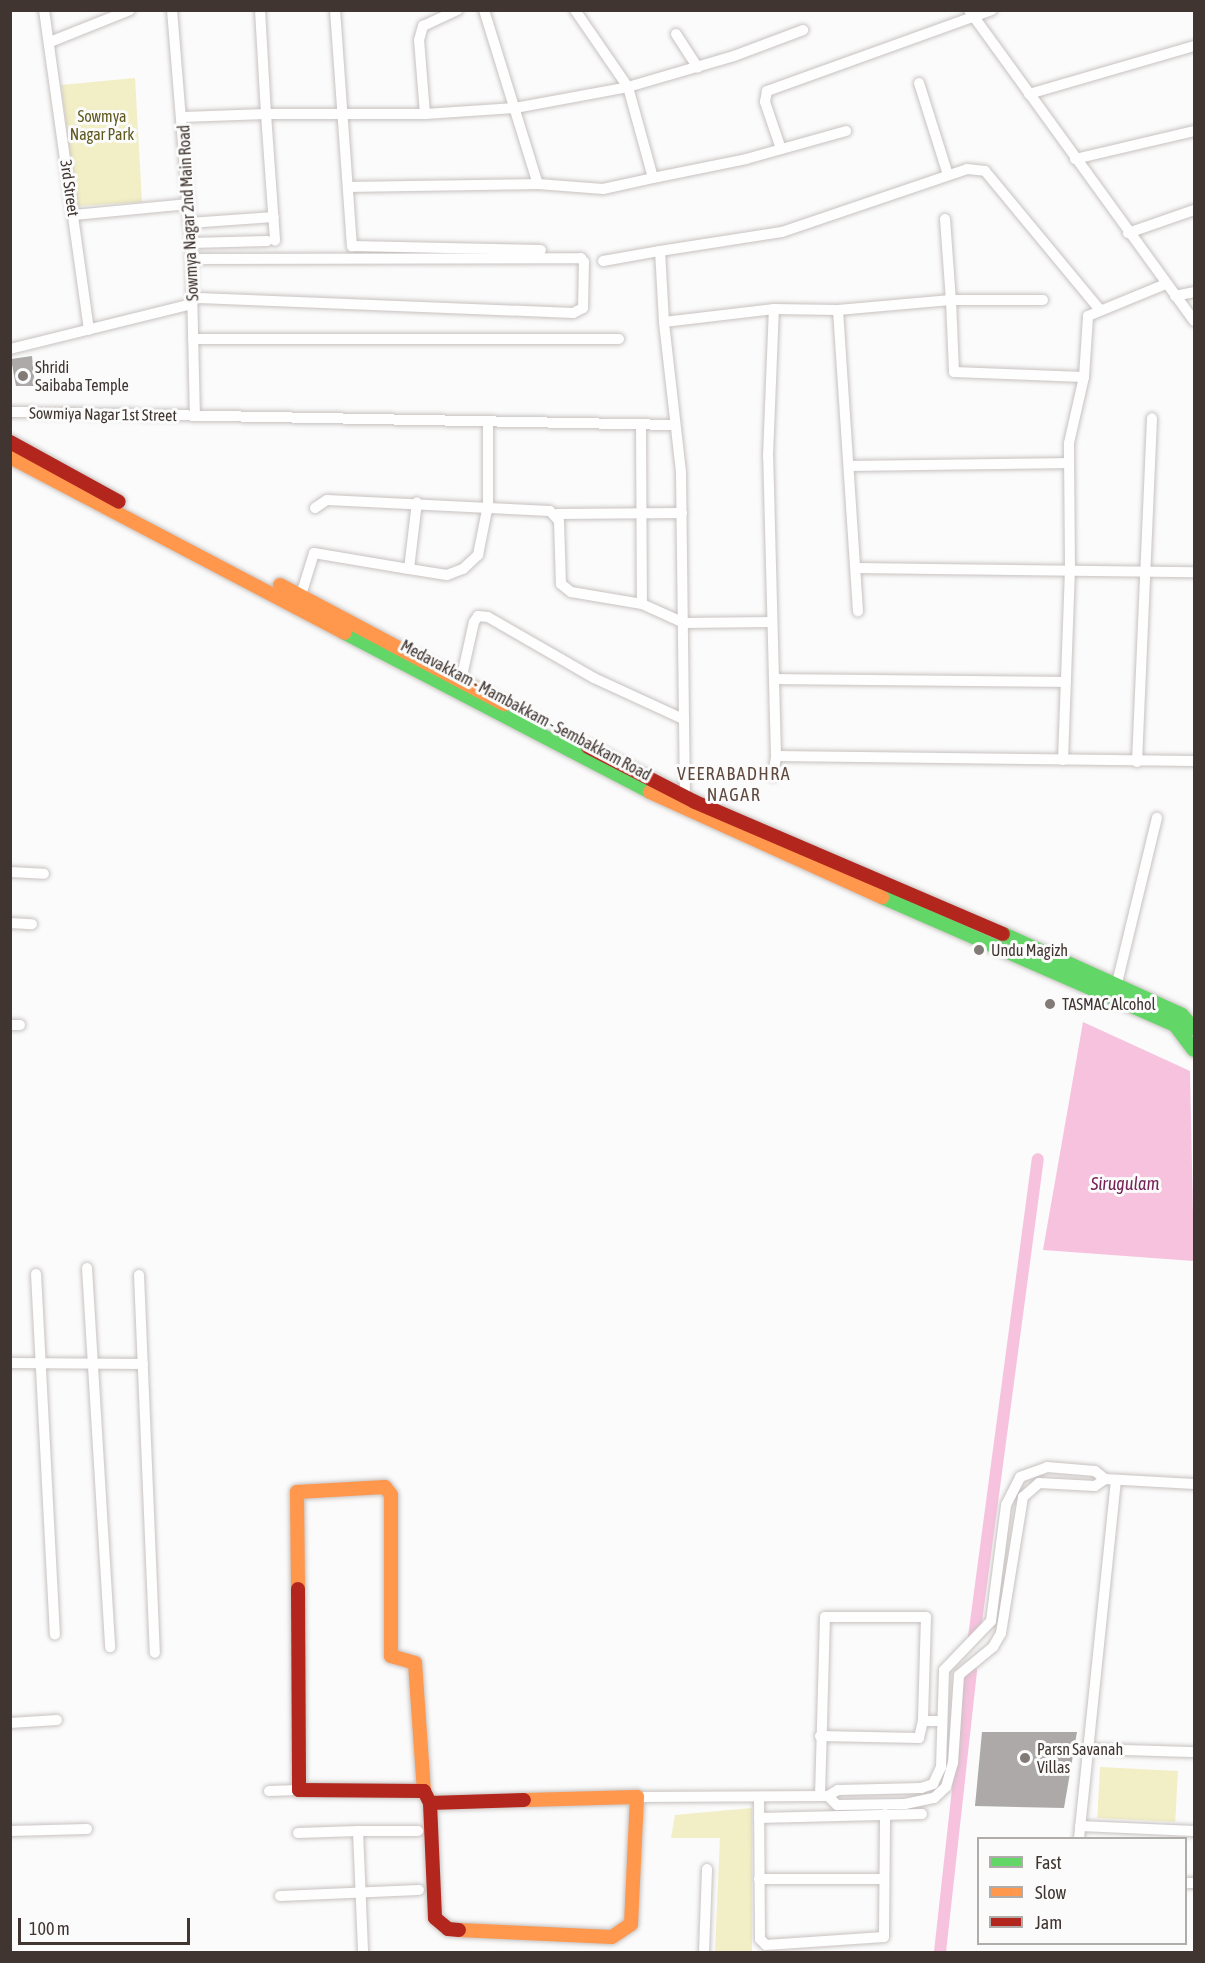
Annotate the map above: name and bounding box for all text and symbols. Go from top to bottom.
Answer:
park label: Sowmya Nagar Park [70,106,134,144]
street label: Sowmya Nagar 2nd Main Road [174,124,202,302]
street label: 3rd Street [57,158,83,218]
place label: Shridi Saibaba Temple [35,357,129,395]
marker: Shridi Saibaba Temple [16,369,30,383]
street label: Sowmiya Nagar 1st Street [29,403,177,425]
street label: Medavakkam - Mambakkam - Sembakkam Road [398,636,654,784]
district label: VEERABADHRA NAGAR [677,764,791,806]
place label: Undu Magizh [991,940,1068,960]
marker: Undu Magizh [972,943,986,957]
place label: TASMAC Alcohol [1062,994,1156,1014]
marker: TASMAC Alcohol [1043,997,1057,1011]
water label: Sirugulam [1091,1173,1159,1195]
place label: Parsn Savanah Villas [1037,1739,1123,1777]
marker: Parsn Savanah Villas [1018,1751,1032,1765]
legend [977,1837,1187,1945]
text: Fast [1035,1852,1062,1873]
text: Slow [1035,1882,1066,1903]
scale bar [21,1906,194,1944]
text: Jam [1035,1912,1062,1933]
text: 100 m [29,1918,70,1939]

